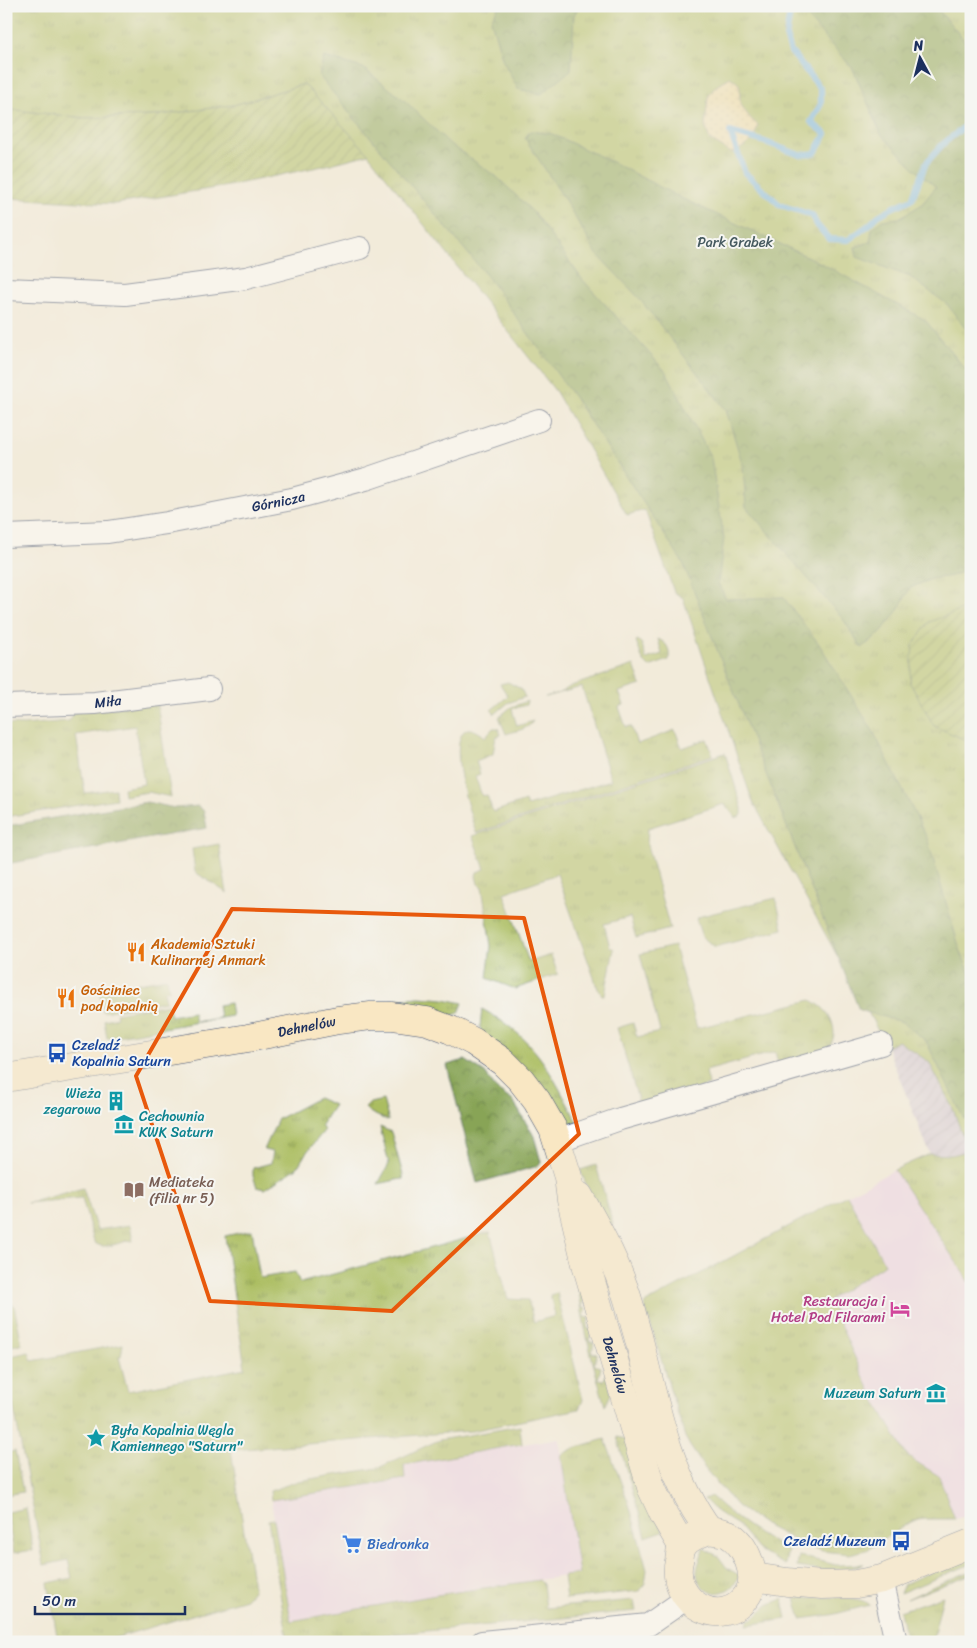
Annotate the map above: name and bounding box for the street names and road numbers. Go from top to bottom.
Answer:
street label: Górnicza [250,484,309,519]
street label: Miła [93,688,124,716]
street label: Dehnelów [276,1009,338,1045]
street label: Dehnelów [595,1334,635,1397]

